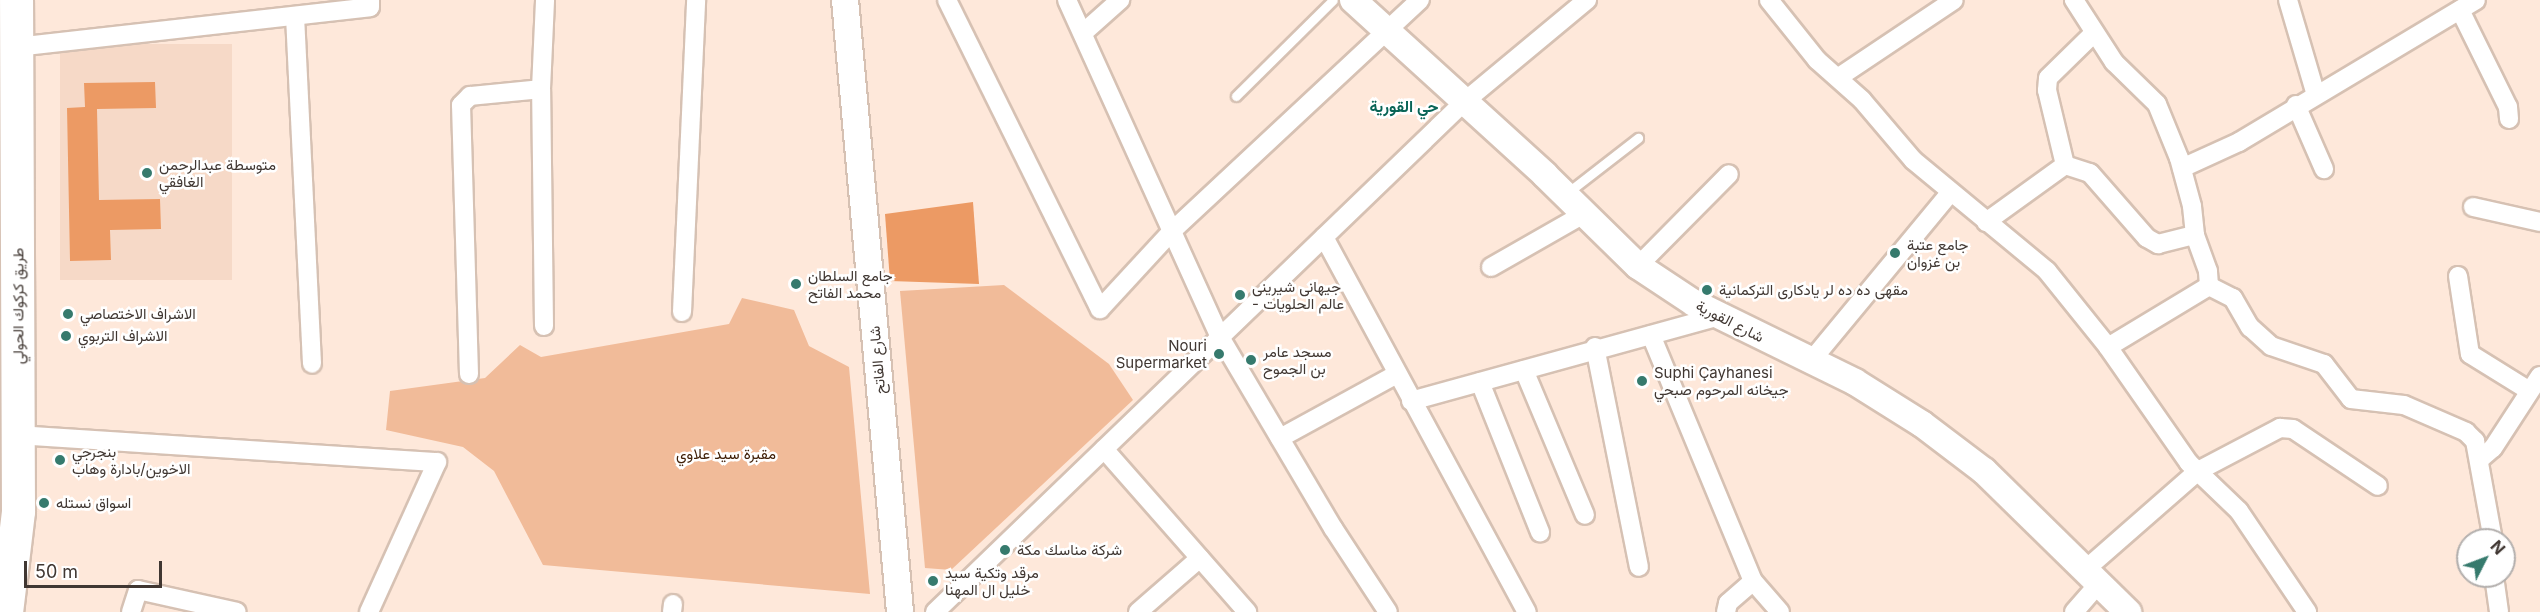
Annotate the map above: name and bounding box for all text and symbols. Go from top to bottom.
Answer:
district label: حي القورية [1370,96,1438,116]
place label: متوسطة عبدالرحمن الغافقي [159,155,276,190]
marker: متوسطة عبدالرحمن الغافقي [140,166,154,180]
place label: جامع عتبة بن غزوان [1907,235,1968,270]
marker: جامع عتبة بن غزوان [1888,246,1902,260]
street label: طريق كركوك الحولي [9,248,27,364]
place label: جامع السلطان محمد الفاتح [808,266,893,301]
marker: جامع السلطان محمد الفاتح [789,277,803,291]
place label: جیهانی شیرینی - عالم الحلويات [1252,277,1344,312]
place label: مقهى ده ده لر يادكارى التركمانية [1719,281,1908,299]
marker: مقهى ده ده لر يادكارى التركمانية [1700,283,1714,297]
marker: جیهانی شیرینی - عالم الحلويات [1233,288,1247,302]
street label: شارع القورية [1693,296,1767,346]
place label: الاشراف الاختصاصي [80,305,196,323]
marker: الاشراف الاختصاصي [61,307,75,321]
street label: شارع الفاتح [865,325,889,395]
place label: الاشراف التربوي [78,327,168,345]
marker: الاشراف التربوي [59,329,73,343]
place label: Nouri Supermarket [1116,336,1207,371]
place label: مسجد عامر بن الجموح [1263,342,1332,377]
marker: Nouri Supermarket [1212,347,1226,361]
marker: مسجد عامر بن الجموح [1244,353,1258,367]
place label: Suphi Çayhanesi جيخانه المرحوم صبحي [1654,363,1789,398]
marker: Suphi Çayhanesi جيخانه المرحوم صبحي [1635,374,1649,388]
place label: بنجرجي الاخوين/بادارة وهاب [72,442,190,477]
park label: مقبرة سيد علاوي [676,445,776,463]
marker: بنجرجي الاخوين/بادارة وهاب [53,453,67,467]
place label: اسواق نستله [56,494,131,512]
marker: اسواق نستله [37,496,51,510]
north arrow [2456,528,2516,588]
text: N [2486,536,2509,559]
place label: شركة مناسك مكة [1017,541,1122,559]
marker: شركة مناسك مكة [998,543,1012,557]
scale bar [27,549,165,587]
text: 50 m [35,561,78,582]
place label: مرقد وتكية سيد خليل ال المهنا [945,563,1039,598]
marker: مرقد وتكية سيد خليل ال المهنا [926,574,940,588]

